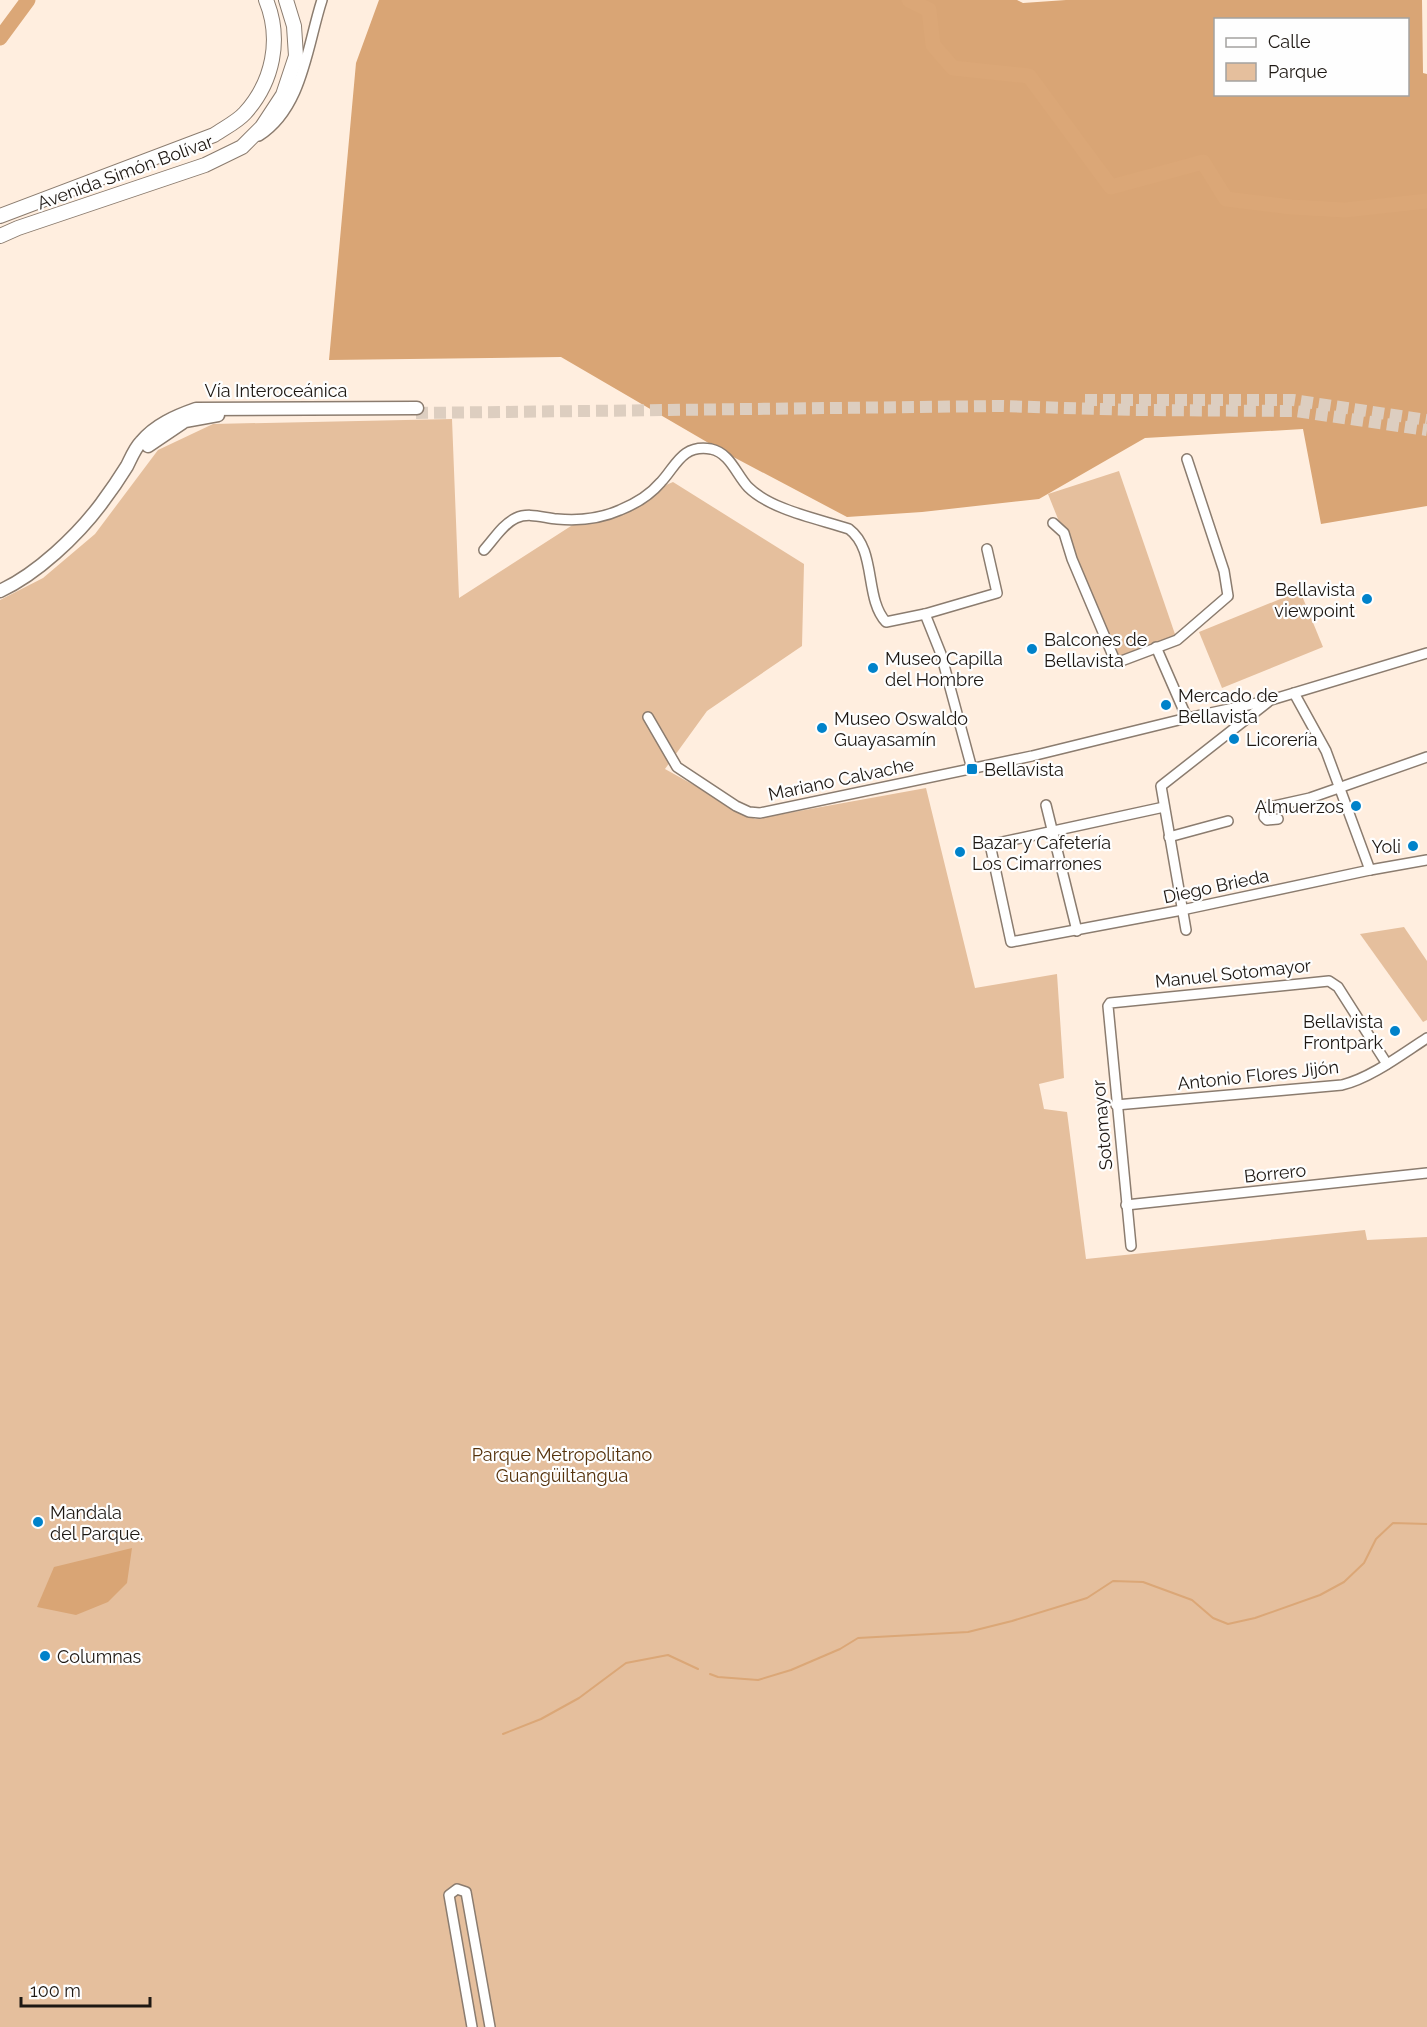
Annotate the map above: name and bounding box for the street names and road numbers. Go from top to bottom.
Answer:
street label: Avenida Simón Bolívar [34,130,216,214]
street label: Vía Interoceánica [205,380,347,401]
street label: Mariano Calvache [766,753,916,805]
street label: Diego Brieda [1161,865,1271,907]
street label: Manuel Sotomayor [1154,954,1313,992]
street label: Antonio Flores Jijón [1176,1056,1340,1094]
street label: Sotomayor [1088,1078,1116,1171]
street label: Borrero [1243,1159,1307,1187]

